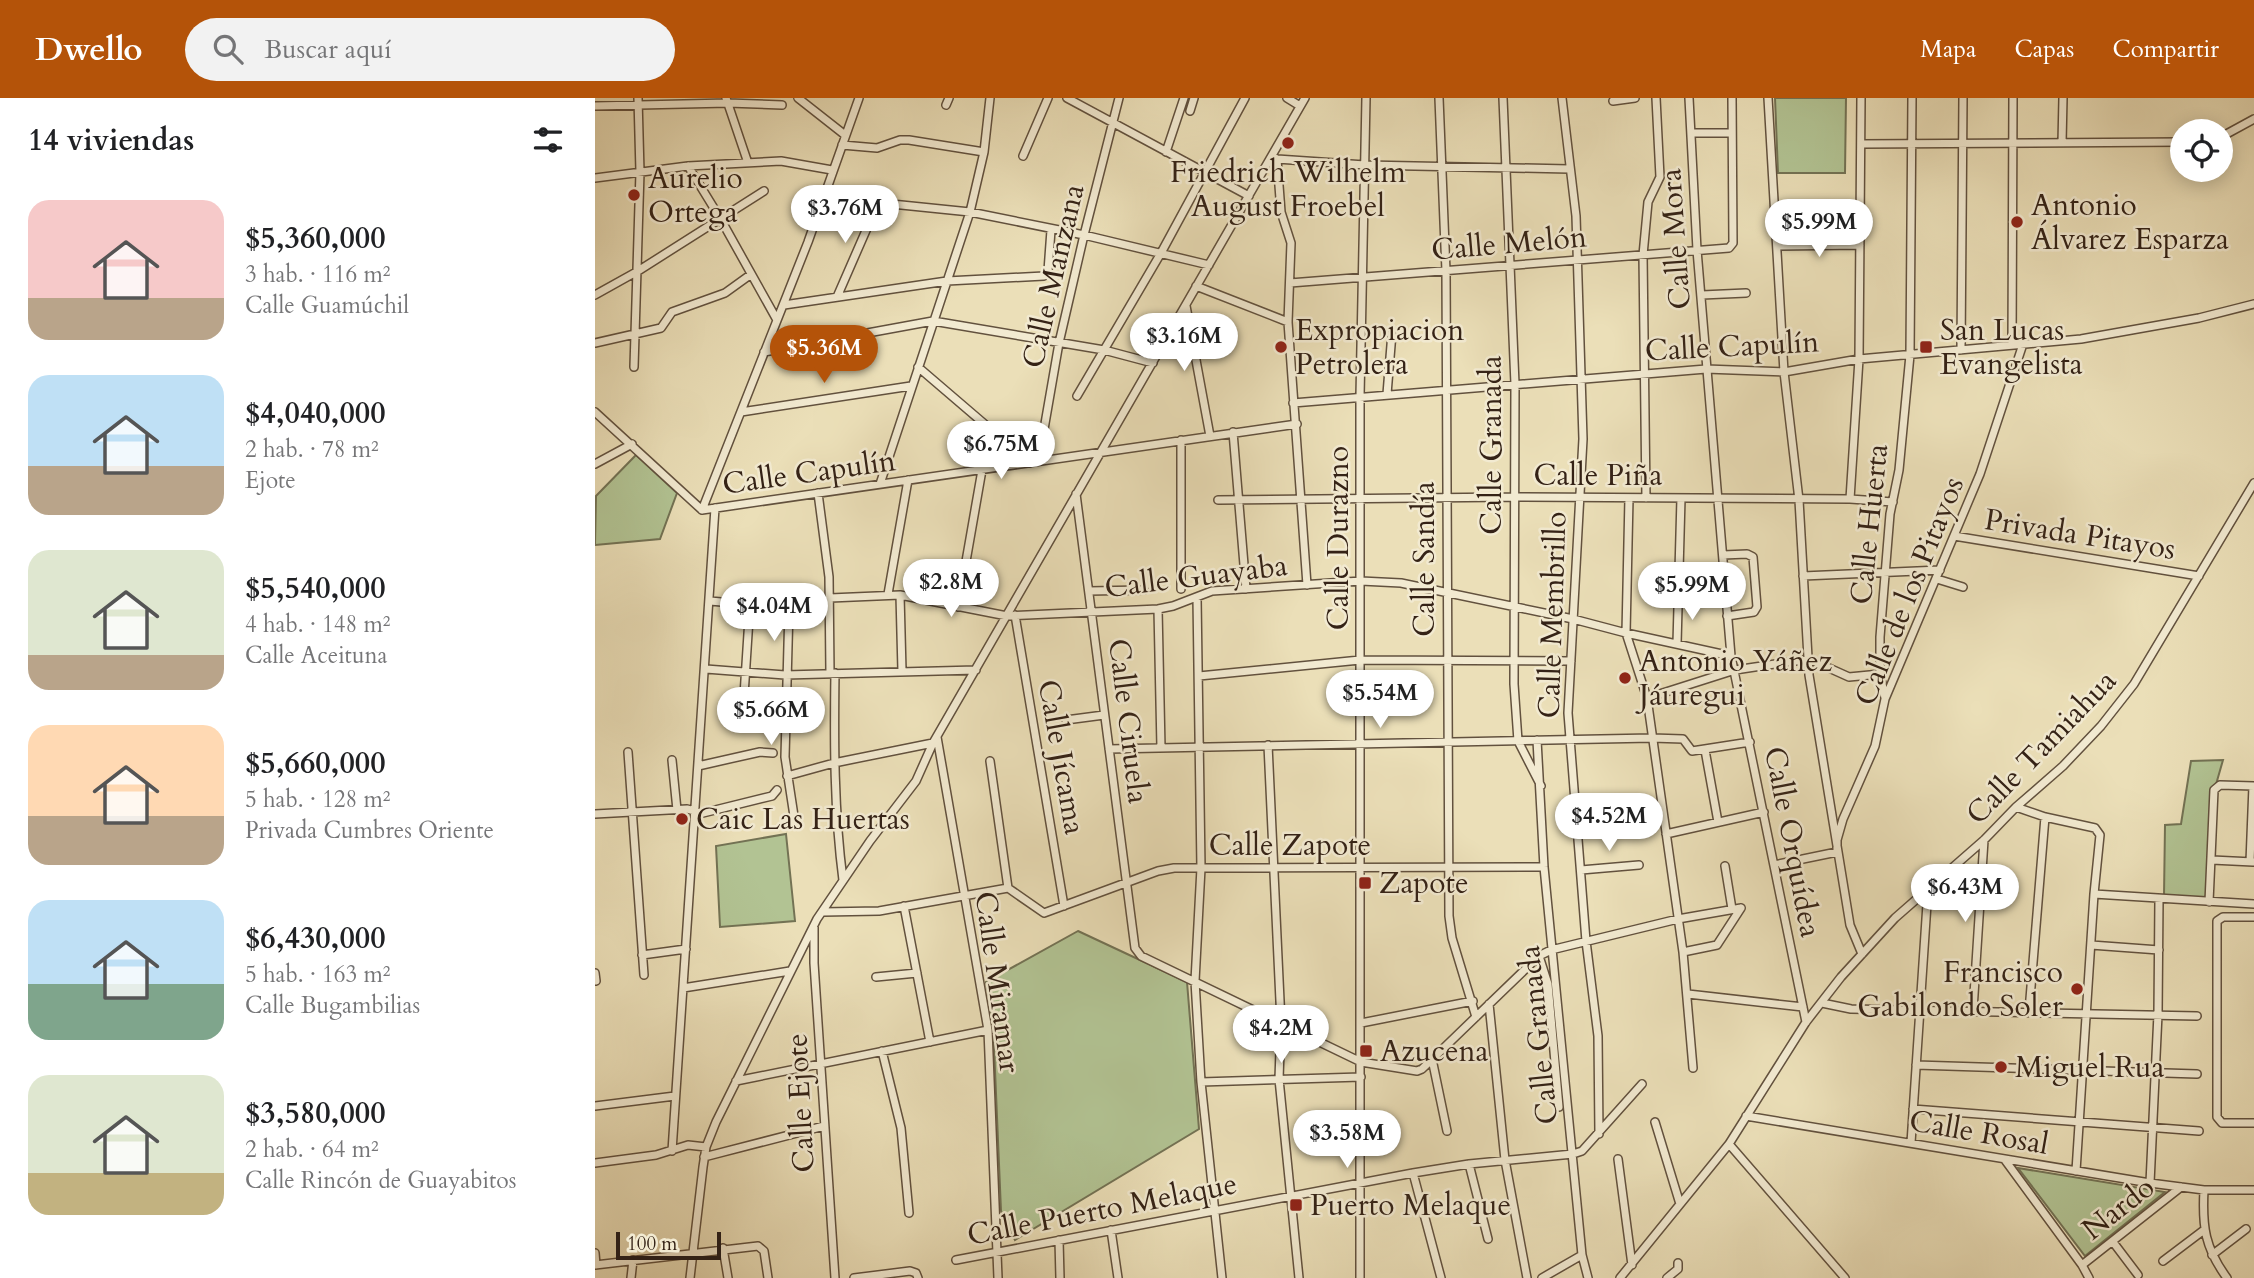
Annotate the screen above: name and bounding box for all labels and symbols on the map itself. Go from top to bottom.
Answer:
marker: Friedrich Wilhelm August Froebel [1280,135,1296,151]
place label: Friedrich Wilhelm August Froebel [1170,152,1407,227]
place label: Aurelio Ortega [648,158,743,233]
street label: Calle Mora [1650,167,1701,311]
street label: Calle Manzana [1012,180,1095,372]
place label: Antonio Álvarez Esparza [2031,185,2229,260]
pin: $3.76M [788,186,902,245]
marker: Aurelio Ortega [626,187,642,203]
pin: $5.99M [1762,200,1876,259]
marker: Antonio Álvarez Esparza [2009,214,2025,230]
street label: Calle Melón [1430,216,1588,271]
place label: Expropiacion Petrolera [1295,310,1464,385]
place label: San Lucas Evangelista [1940,310,2083,385]
pin: $3.16M [1127,314,1241,373]
street label: Calle Capulín [1644,321,1820,372]
pin: $5.36M [767,326,881,385]
marker: Expropiacion Petrolera [1273,339,1289,355]
marker: San Lucas Evangelista [1918,339,1934,355]
street label: Calle Granada [1471,355,1512,535]
pin: $6.75M [944,422,1058,481]
street label: Calle Capulín [720,440,898,505]
street label: Calle Huerta [1841,442,1898,606]
street label: Calle Durazno [1318,446,1359,630]
street label: Calle Piña [1533,455,1663,496]
street label: Calle de los Pitayos [1845,471,1974,712]
street label: Calle Sandía [1404,481,1445,637]
street label: Privada Pitayos [1981,499,2178,570]
street label: Calle Membrillo [1528,511,1577,719]
street label: Calle Guayaba [1102,545,1290,608]
pin: $2.8M [902,560,1000,619]
pin: $5.99M [1635,562,1749,622]
pin: $4.04M [717,584,831,643]
street label: Calle Ciruela [1098,636,1159,806]
place label: Antonio Yáñez Jáuregui [1635,641,1833,716]
street label: Calle Tamiahua [1957,661,2126,834]
pin: $5.54M [1323,670,1437,730]
marker: Antonio Yáñez Jáuregui [1617,670,1633,686]
street label: Calle Jícama [1028,677,1095,838]
pin: $5.66M [714,688,828,747]
street label: Calle Orquídea [1754,743,1831,941]
pin: $4.52M [1552,794,1666,853]
place label: Caic Las Huertas [696,799,910,840]
marker: Caic Las Huertas [674,811,690,827]
street label: Calle Zapote [1209,825,1371,866]
place label: Zapote [1379,863,1469,904]
pin: $6.43M [1908,864,2022,924]
marker: Zapote [1357,875,1373,891]
street label: Calle Miramar [964,889,1031,1075]
street label: Calle Granada [1509,944,1568,1126]
place label: Francisco Gabilondo Soler [1857,952,2063,1027]
marker: Francisco Gabilondo Soler [2069,981,2085,997]
pin: $4.2M [1232,1006,1330,1065]
place label: Azucena [1380,1031,1489,1072]
street label: Calle Ejote [776,1032,825,1174]
marker: Azucena [1358,1043,1374,1059]
place label: Miguel Rua [2015,1047,2165,1088]
marker: Miguel Rua [1993,1059,2009,1075]
street label: Calle Rosal [1906,1100,2052,1165]
pin: $3.58M [1290,1110,1404,1170]
street label: Calle Puerto Melaque [964,1163,1240,1256]
street label: Nardo [2074,1167,2163,1250]
place label: Puerto Melaque [1310,1185,1511,1226]
marker: Puerto Melaque [1288,1197,1304,1213]
scale bar [616,1229,721,1261]

